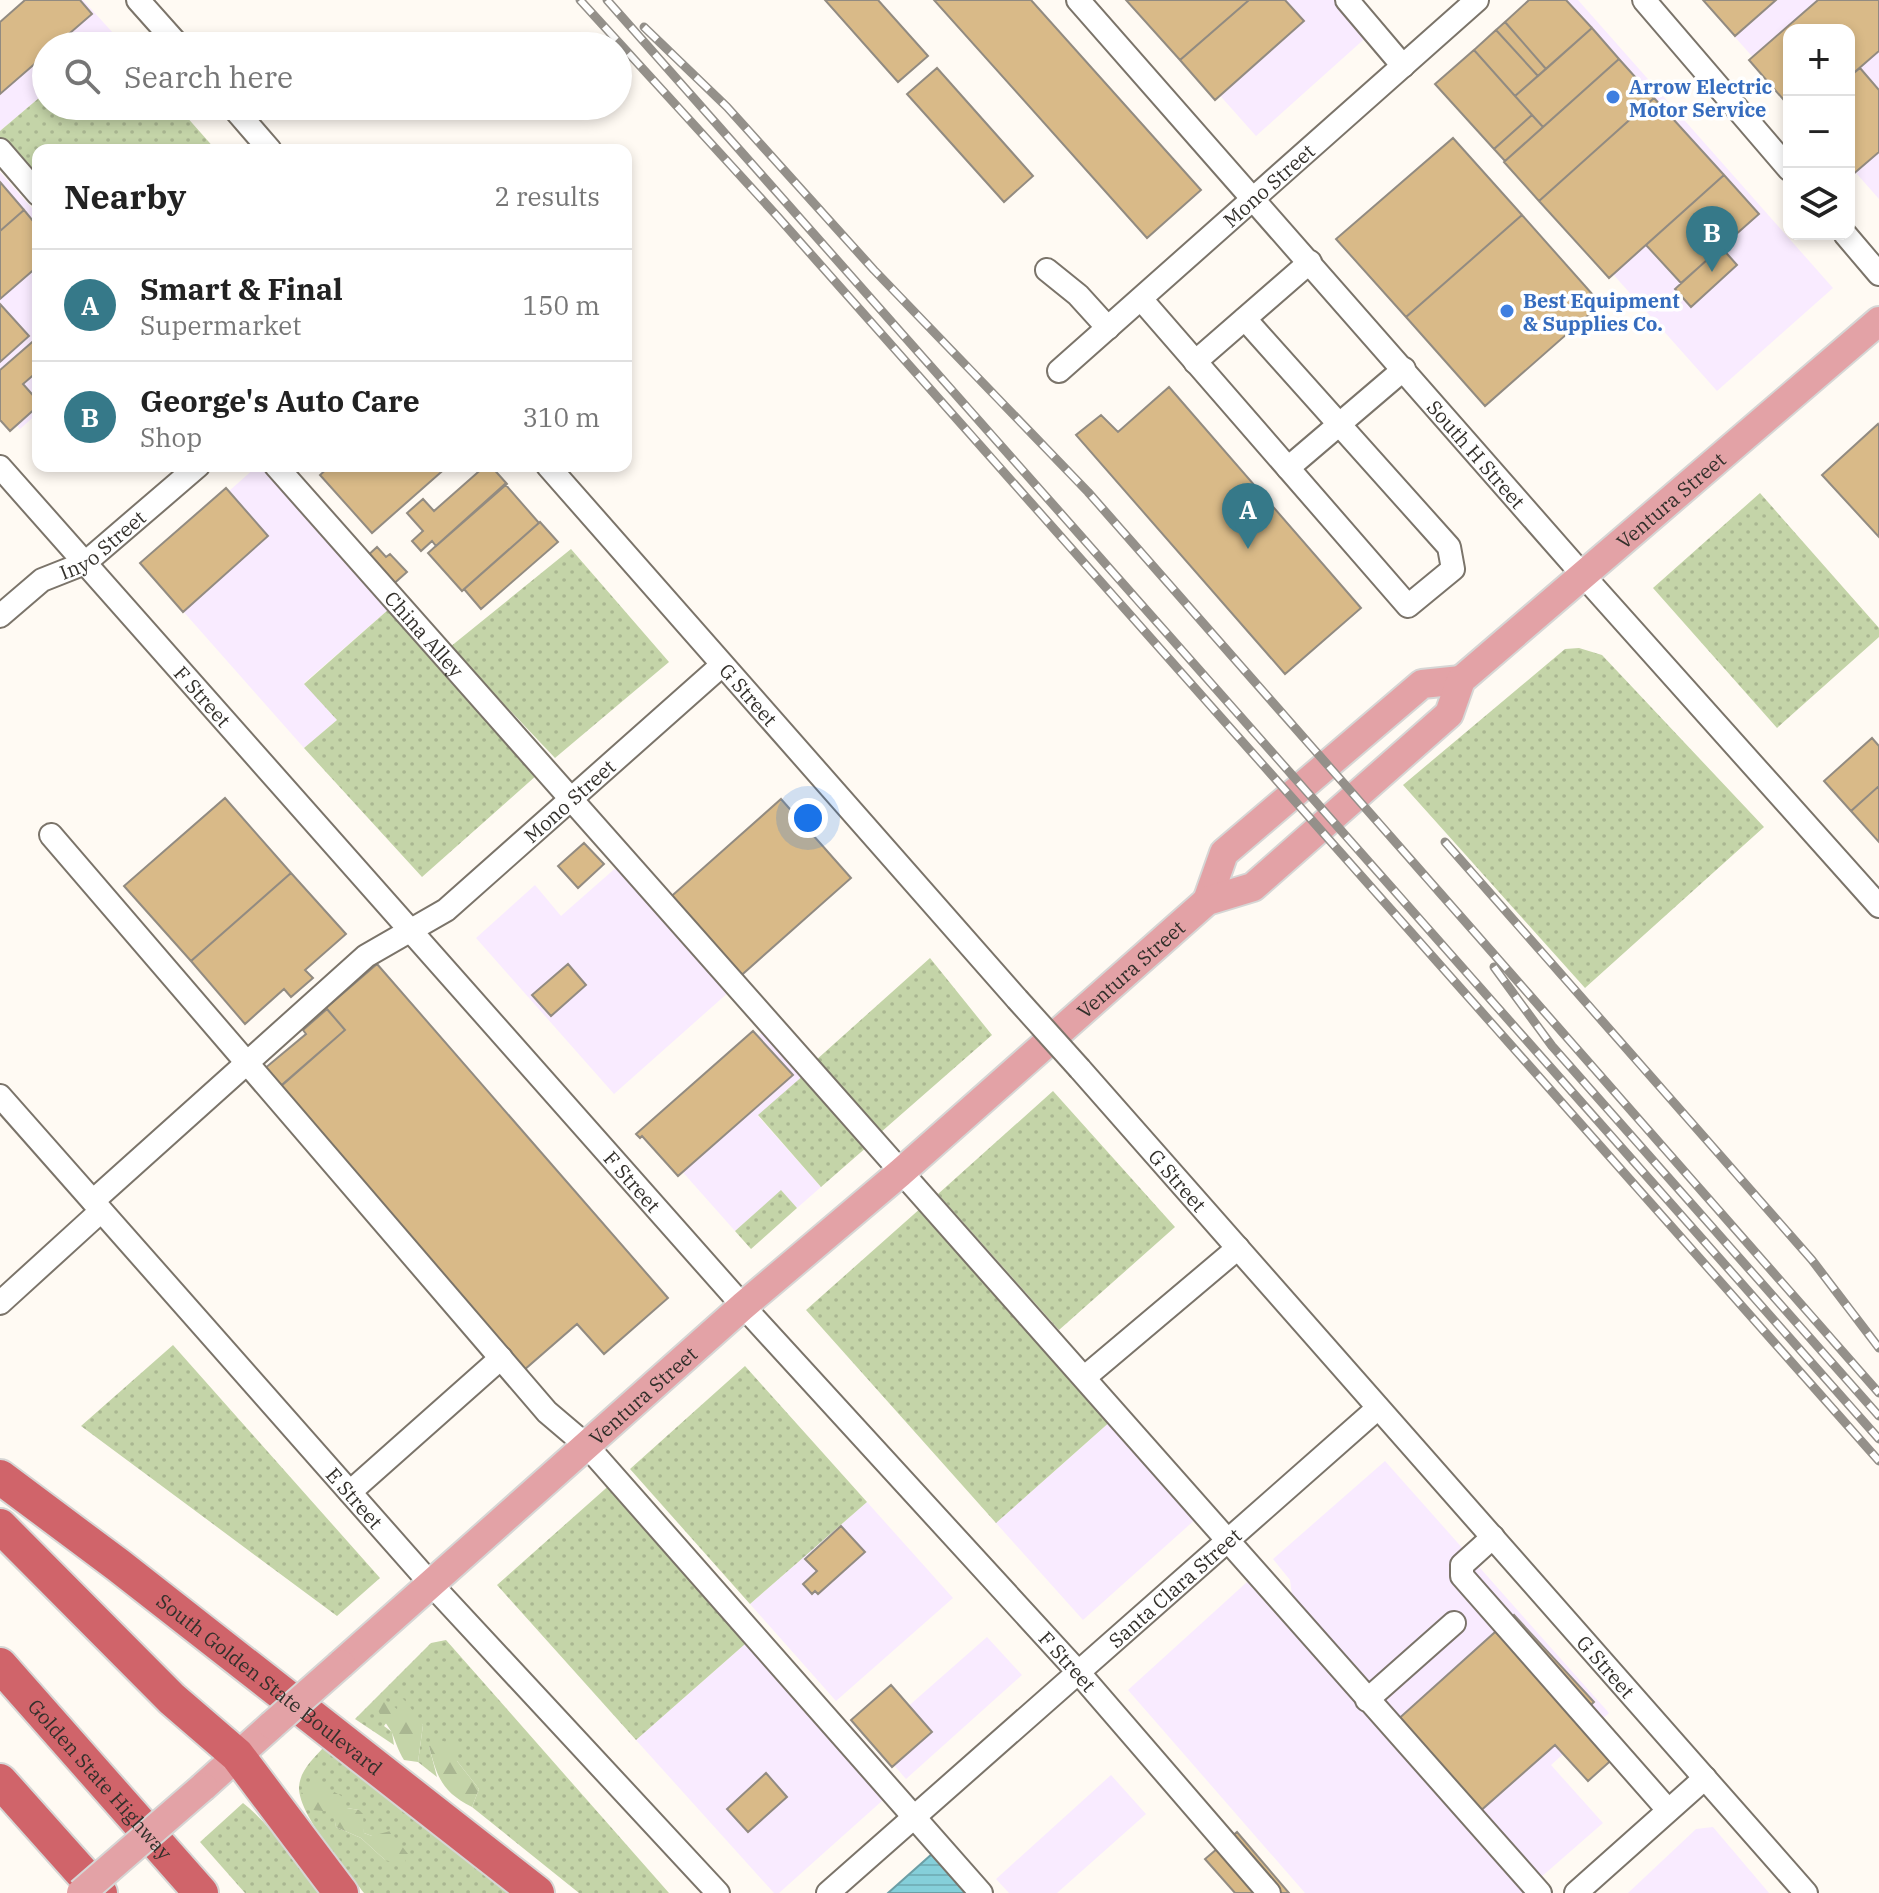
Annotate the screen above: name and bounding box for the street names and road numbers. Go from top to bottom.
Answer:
street label: Mono Street [1217,137,1320,233]
street label: South H Street [1421,394,1532,514]
street label: Ventura Street [1610,446,1731,555]
street label: Inyo Street [55,504,151,585]
street label: China Alley [379,585,470,683]
street label: G Street [714,657,784,731]
street label: F Street [168,660,237,733]
street label: Mono Street [518,753,621,848]
street label: Ventura Street [1071,914,1190,1024]
street label: G Street [1143,1143,1213,1217]
street label: F Street [598,1145,667,1218]
street label: Ventura Street [583,1340,702,1451]
street label: E Street [320,1461,389,1534]
street label: Santa Clara Street [1102,1522,1247,1653]
street label: South Golden State Boulevard [151,1587,388,1781]
street label: F Street [1033,1625,1103,1697]
street label: G Street [1571,1629,1641,1703]
street label: Golden State Highway [22,1693,179,1865]

